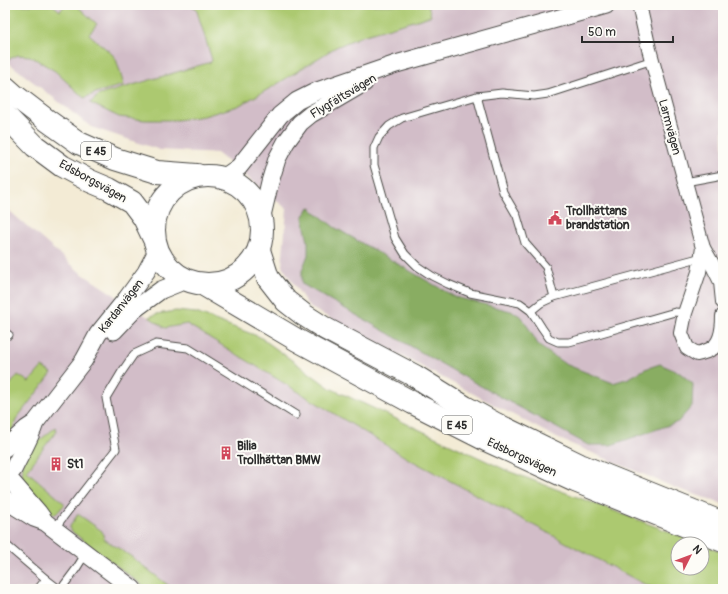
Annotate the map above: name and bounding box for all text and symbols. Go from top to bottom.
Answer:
scale bar [582,18,673,44]
text: 50 m [588,25,616,40]
street label: Flygfältsvägen [307,71,379,122]
street label: Larmvägen [655,98,684,157]
road number: E 45 [81,142,111,160]
street label: Edsborgsvägen [56,157,129,206]
place label: Trollhättans brandstation [565,204,630,233]
public building icon: Trollhättans brandstation [547,210,563,226]
street label: Kardanvägen [96,276,147,336]
road number: E 45 [442,416,472,434]
street label: Edsborgsvägen [485,435,559,480]
place label: Bilia Trollhättan BMW [236,439,321,468]
building icon: Bilia Trollhättan BMW [218,445,234,461]
building icon: St1 [48,456,64,472]
place label: St1 [67,457,84,472]
north arrow [670,536,710,576]
text: N [690,543,705,557]

